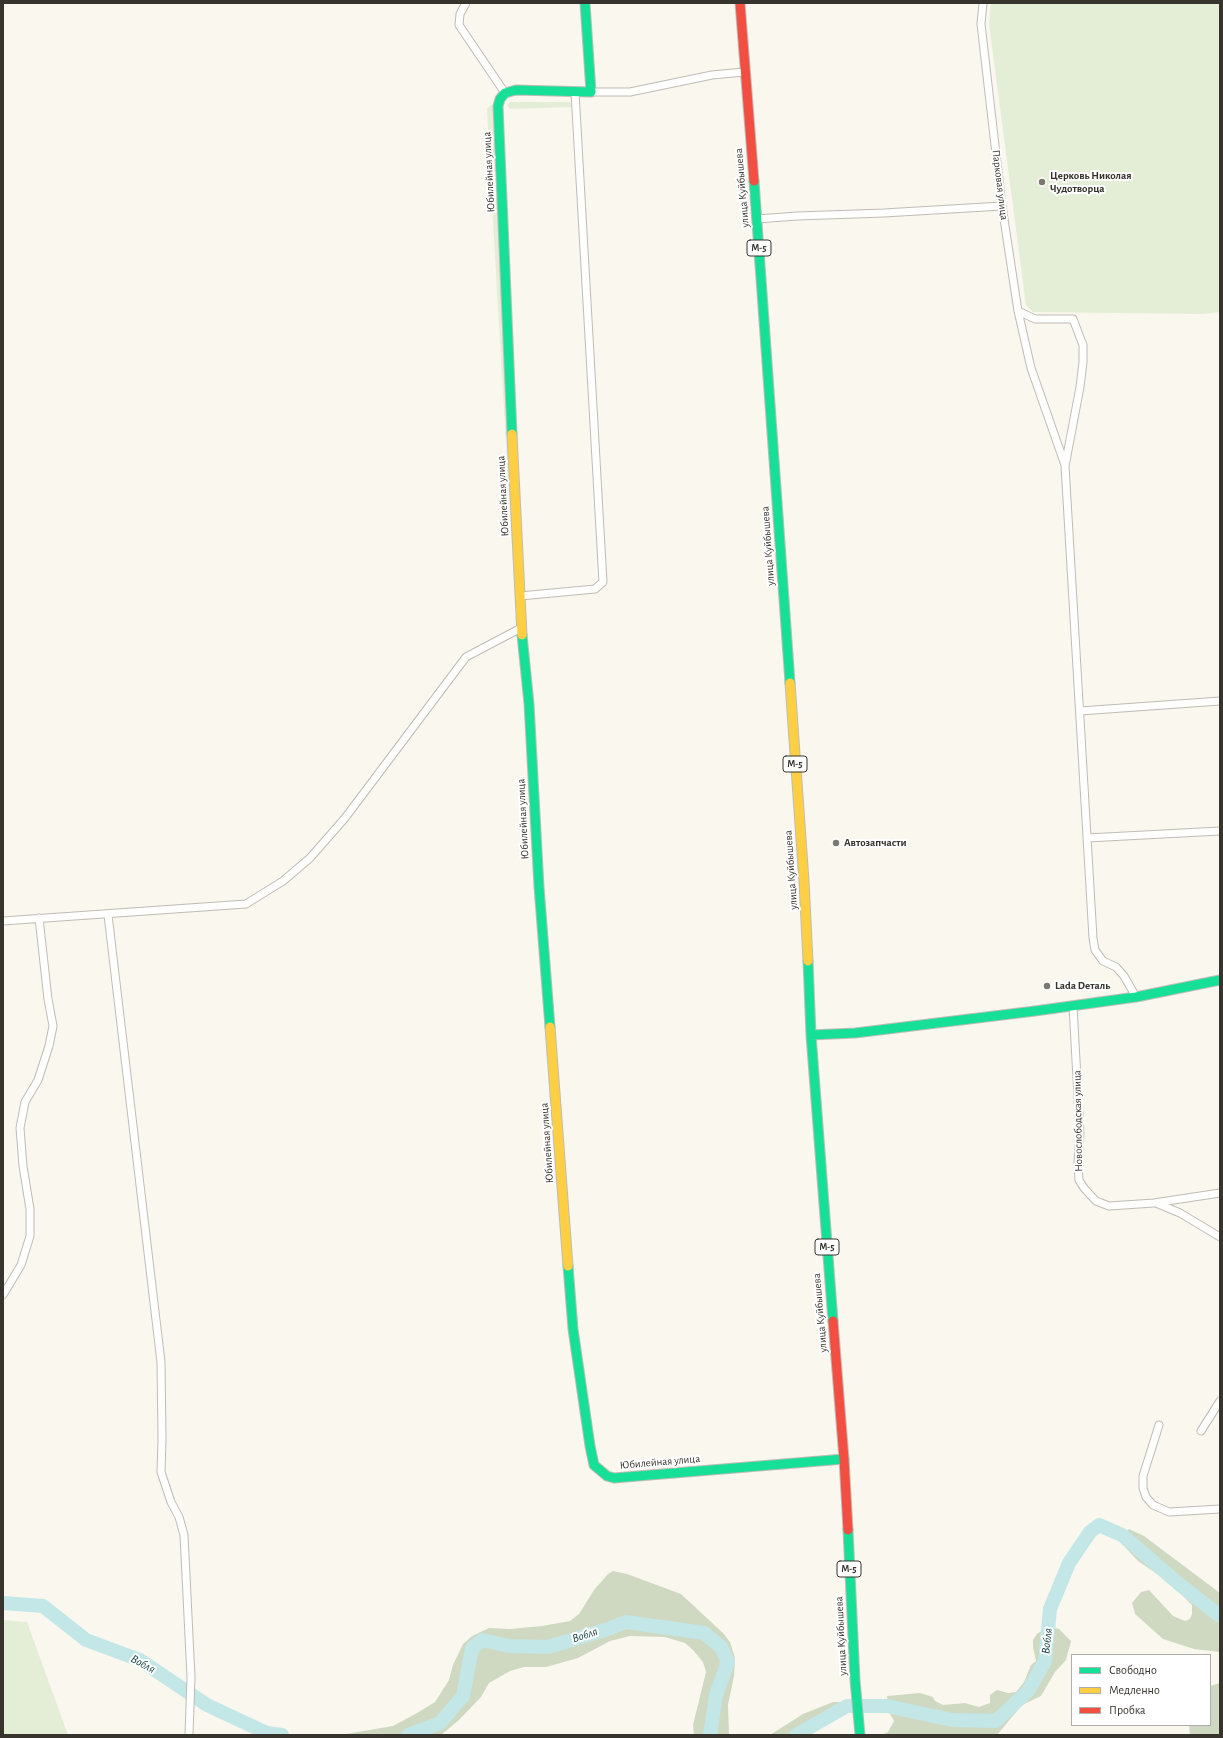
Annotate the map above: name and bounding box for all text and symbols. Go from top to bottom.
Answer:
street label: Юбилейная улица [480,131,498,213]
street label: улица Куйбышева [732,148,752,228]
street label: Парковая улица [989,149,1011,221]
place label: Церковь Николая Чудотворца [1050,169,1131,195]
marker: Церковь Николая Чудотворца [1037,177,1047,187]
road number: М-5 [747,240,771,256]
street label: Юбилейная улица [494,455,512,537]
street label: улица Куйбышева [759,506,777,586]
road number: М-5 [783,756,807,772]
street label: Юбилейная улица [514,778,532,860]
street label: улица Куйбышева [782,830,800,910]
place label: Автозапчасти [844,836,907,850]
marker: Автозапчасти [831,838,841,848]
place label: Lada Dеталь [1055,979,1110,993]
marker: Lada Dеталь [1042,981,1052,991]
street label: Новослободская улица [1071,1070,1085,1172]
street label: Юбилейная улица [538,1102,556,1184]
road number: М-5 [815,1239,839,1255]
street label: улица Куйбышева [810,1273,830,1353]
street label: Юбилейная улица [619,1452,701,1472]
road number: М-5 [837,1561,861,1577]
street label: улица Куйбышева [832,1596,850,1676]
water label: Вобля [571,1624,599,1646]
water label: Вобля [1038,1627,1056,1655]
water label: Вобля [128,1651,158,1677]
legend [1071,1654,1211,1726]
text: Свободно [1109,1664,1157,1676]
text: Медленно [1109,1684,1160,1696]
text: Пробка [1109,1704,1146,1716]

